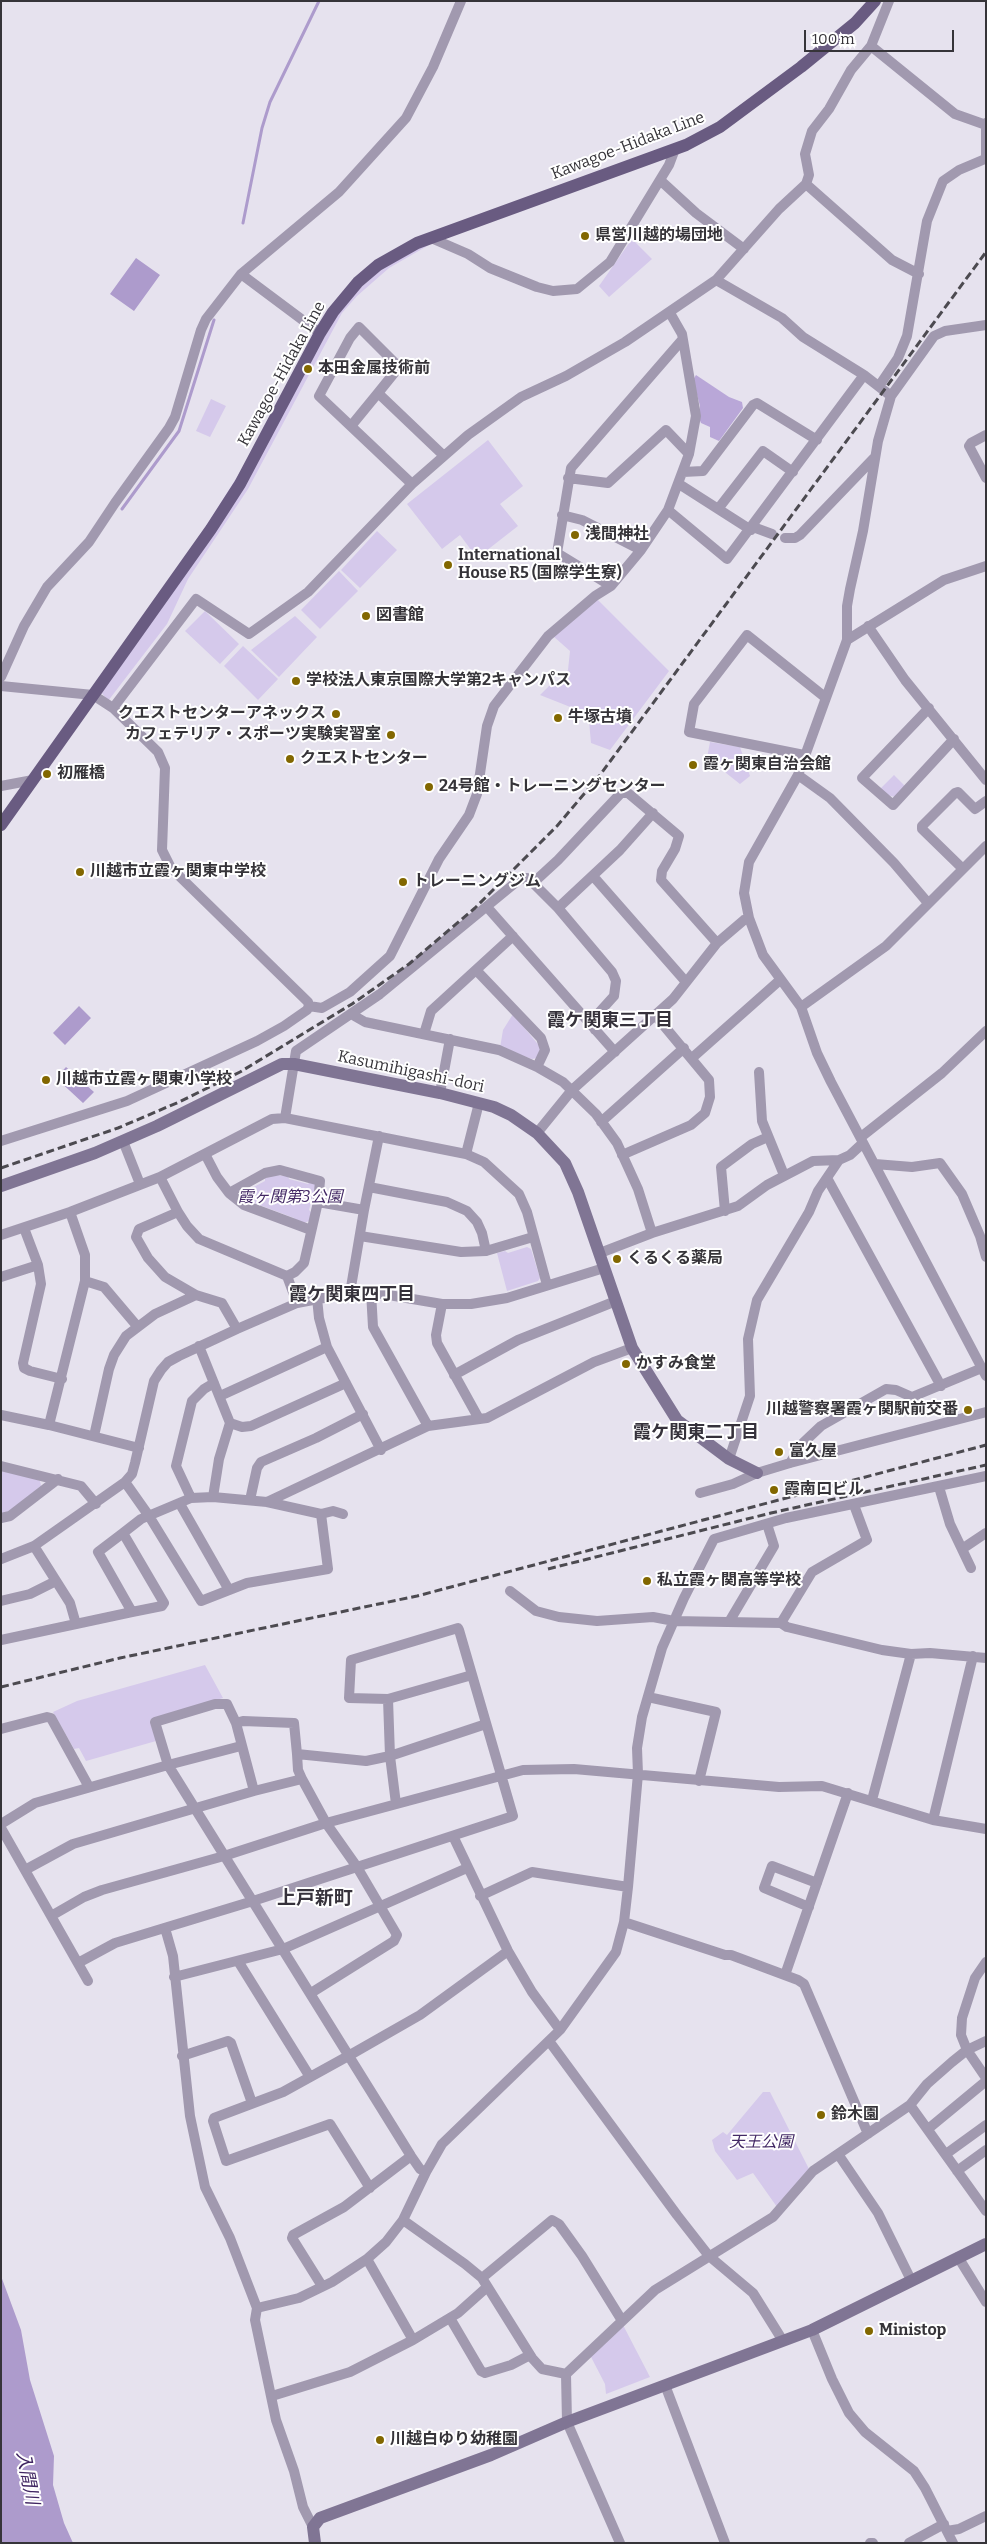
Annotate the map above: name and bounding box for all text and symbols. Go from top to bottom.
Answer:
scale bar [807,20,957,52]
text: 100 m [812,30,855,48]
street label: Kawagoe-Hidaka Line [549,108,707,184]
place label: 県営川越的場団地 [595,226,723,246]
marker: 県営川越的場団地 [579,230,591,242]
street label: Kawagoe-Hidaka Line [234,298,330,450]
place label: 本田金属技術前 [318,359,430,379]
marker: 本田金属技術前 [302,363,314,375]
place label: 浅間神社 [585,525,649,545]
marker: 浅間神社 [569,529,581,541]
place label: International House R5 (国際学生寮) [458,546,622,584]
marker: International House R5 (国際学生寮) [442,559,454,571]
place label: 図書館 [376,606,424,626]
marker: 図書館 [360,610,372,622]
place label: 学校法人東京国際大学第2キャンパス [306,671,571,691]
marker: 学校法人東京国際大学第2キャンパス [290,675,302,687]
place label: クエストセンターアネックス [118,704,326,724]
marker: クエストセンターアネックス [330,708,342,720]
place label: 牛塚古墳 [568,708,632,728]
marker: 牛塚古墳 [552,712,564,724]
place label: カフェテリア・スポーツ実験実習室 [125,725,381,745]
marker: カフェテリア・スポーツ実験実習室 [385,729,397,741]
place label: クエストセンター [300,749,428,769]
marker: クエストセンター [284,753,296,765]
place label: 霞ヶ関東自治会館 [703,755,831,775]
marker: 霞ヶ関東自治会館 [687,759,699,771]
place label: 初雁橋 [57,764,105,784]
marker: 初雁橋 [41,768,53,780]
place label: 24号館・トレーニングセンター [439,777,666,797]
marker: 24号館・トレーニングセンター [423,781,435,793]
place label: 川越市立霞ヶ関東中学校 [90,862,266,882]
marker: 川越市立霞ヶ関東中学校 [74,866,86,878]
place label: トレーニングジム [413,872,541,892]
marker: トレーニングジム [397,876,409,888]
district label: 霞ケ関東三丁目 [547,1010,673,1032]
street label: Kasumihigashi-dori [336,1047,486,1097]
place label: 川越市立霞ヶ関東小学校 [56,1070,232,1090]
marker: 川越市立霞ヶ関東小学校 [40,1074,52,1086]
park label: 霞ヶ関第3公園 [238,1188,342,1208]
place label: くるくる薬局 [627,1249,723,1269]
marker: くるくる薬局 [611,1253,623,1265]
district label: 霞ケ関東四丁目 [289,1284,415,1306]
place label: かすみ食堂 [636,1354,716,1374]
marker: かすみ食堂 [620,1358,632,1370]
place label: 川越警察署霞ヶ関駅前交番 [766,1400,958,1420]
marker: 川越警察署霞ヶ関駅前交番 [962,1404,974,1416]
district label: 霞ケ関東二丁目 [633,1422,759,1444]
place label: 富久屋 [789,1442,837,1462]
marker: 富久屋 [773,1446,785,1458]
place label: 霞南口ビル [784,1480,864,1500]
marker: 霞南口ビル [768,1484,780,1496]
place label: 私立霞ヶ関高等学校 [657,1571,801,1591]
marker: 私立霞ヶ関高等学校 [641,1575,653,1587]
district label: 上戸新町 [277,1888,353,1910]
place label: 鈴木園 [831,2105,879,2125]
marker: 鈴木園 [815,2109,827,2121]
park label: 天王公園 [729,2133,793,2153]
place label: Ministop [879,2321,946,2341]
marker: Ministop [863,2325,875,2337]
place label: 川越白ゆり幼稚園 [390,2430,518,2450]
marker: 川越白ゆり幼稚園 [374,2434,386,2446]
water label: 入間川 [11,2449,43,2507]

